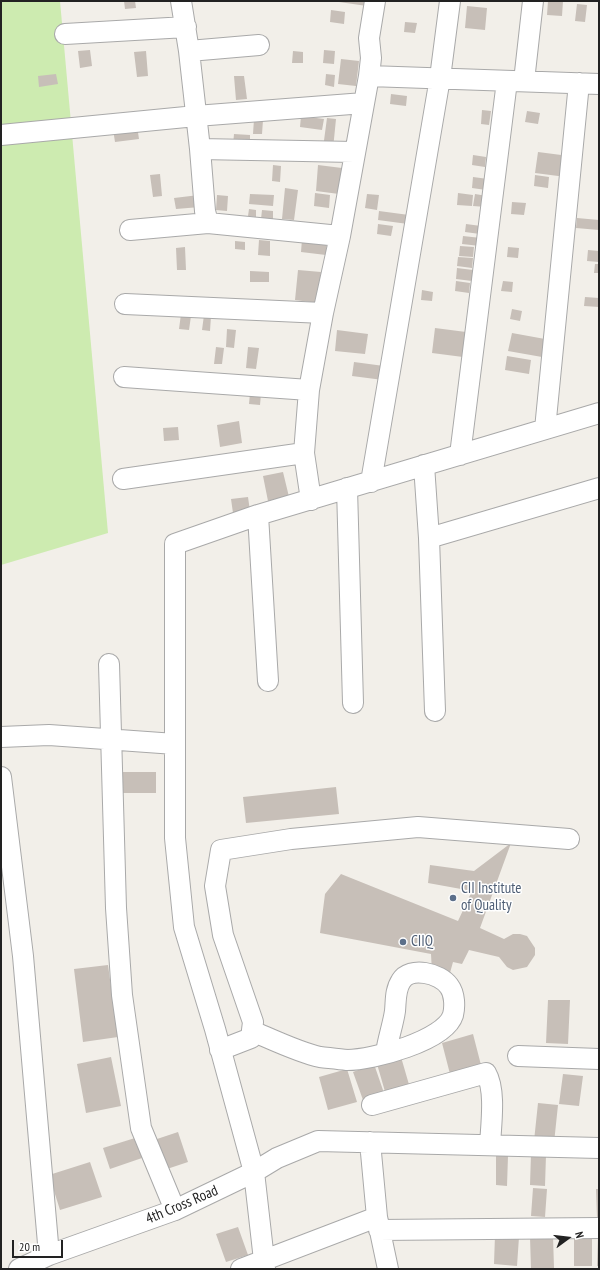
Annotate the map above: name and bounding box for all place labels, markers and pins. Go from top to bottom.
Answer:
place label: CII Institute of Quality [461,880,521,915]
marker: CII Institute of Quality [448,893,458,903]
place label: CIIQ [411,933,433,951]
marker: CIIQ [398,937,408,947]

